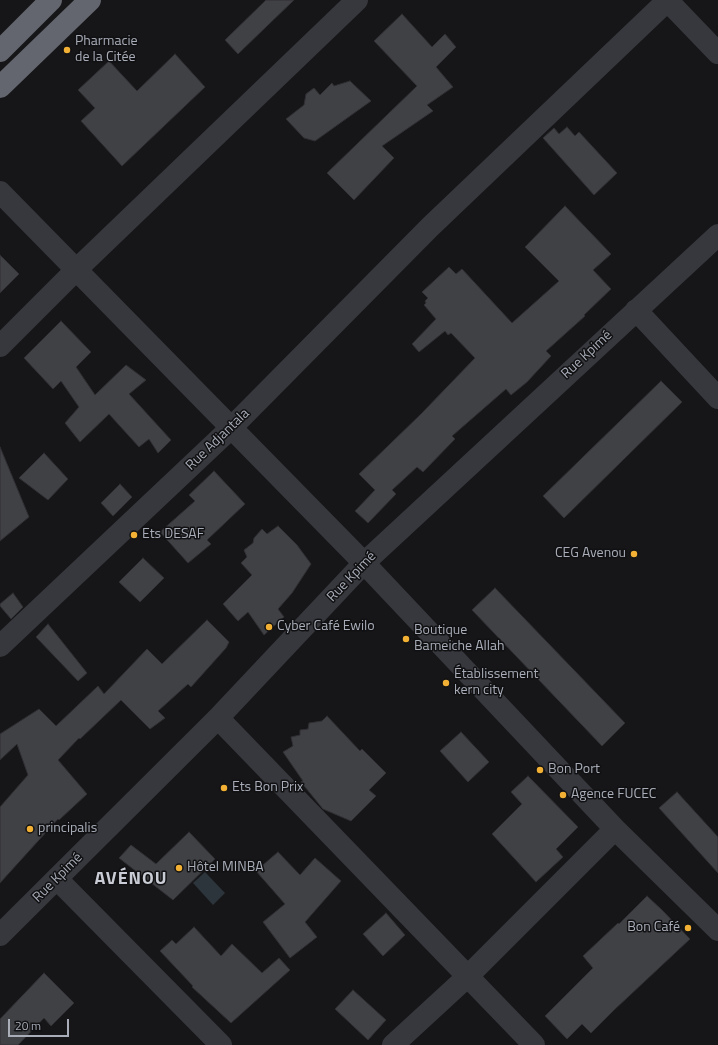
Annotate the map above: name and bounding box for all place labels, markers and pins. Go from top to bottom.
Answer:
place label: Pharmacie de la Citée [75,34,138,66]
marker: Pharmacie de la Citée [62,45,72,55]
place label: Ets DESAF [142,527,204,543]
marker: Ets DESAF [129,530,139,540]
place label: CEG Avenou [555,546,626,562]
marker: CEG Avenou [629,549,639,559]
place label: Cyber Café Ewilo [277,619,375,635]
marker: Cyber Café Ewilo [264,622,274,632]
place label: Boutique Bameiche Allah [414,623,505,656]
marker: Boutique Bameiche Allah [401,634,411,644]
place label: Établissement kern city [454,667,539,700]
marker: Établissement kern city [441,678,451,688]
place label: Bon Port [548,762,600,778]
marker: Bon Port [535,765,545,775]
place label: Ets Bon Prix [232,780,303,796]
marker: Ets Bon Prix [219,783,229,793]
place label: Agence FUCEC [571,787,656,803]
marker: Agence FUCEC [558,790,568,800]
place label: principalis [38,821,97,837]
marker: principalis [25,824,35,834]
place label: Hôtel MINBA [187,860,264,876]
marker: Hôtel MINBA [174,863,184,873]
place label: Bon Café [627,920,680,936]
marker: Bon Café [683,923,693,933]

